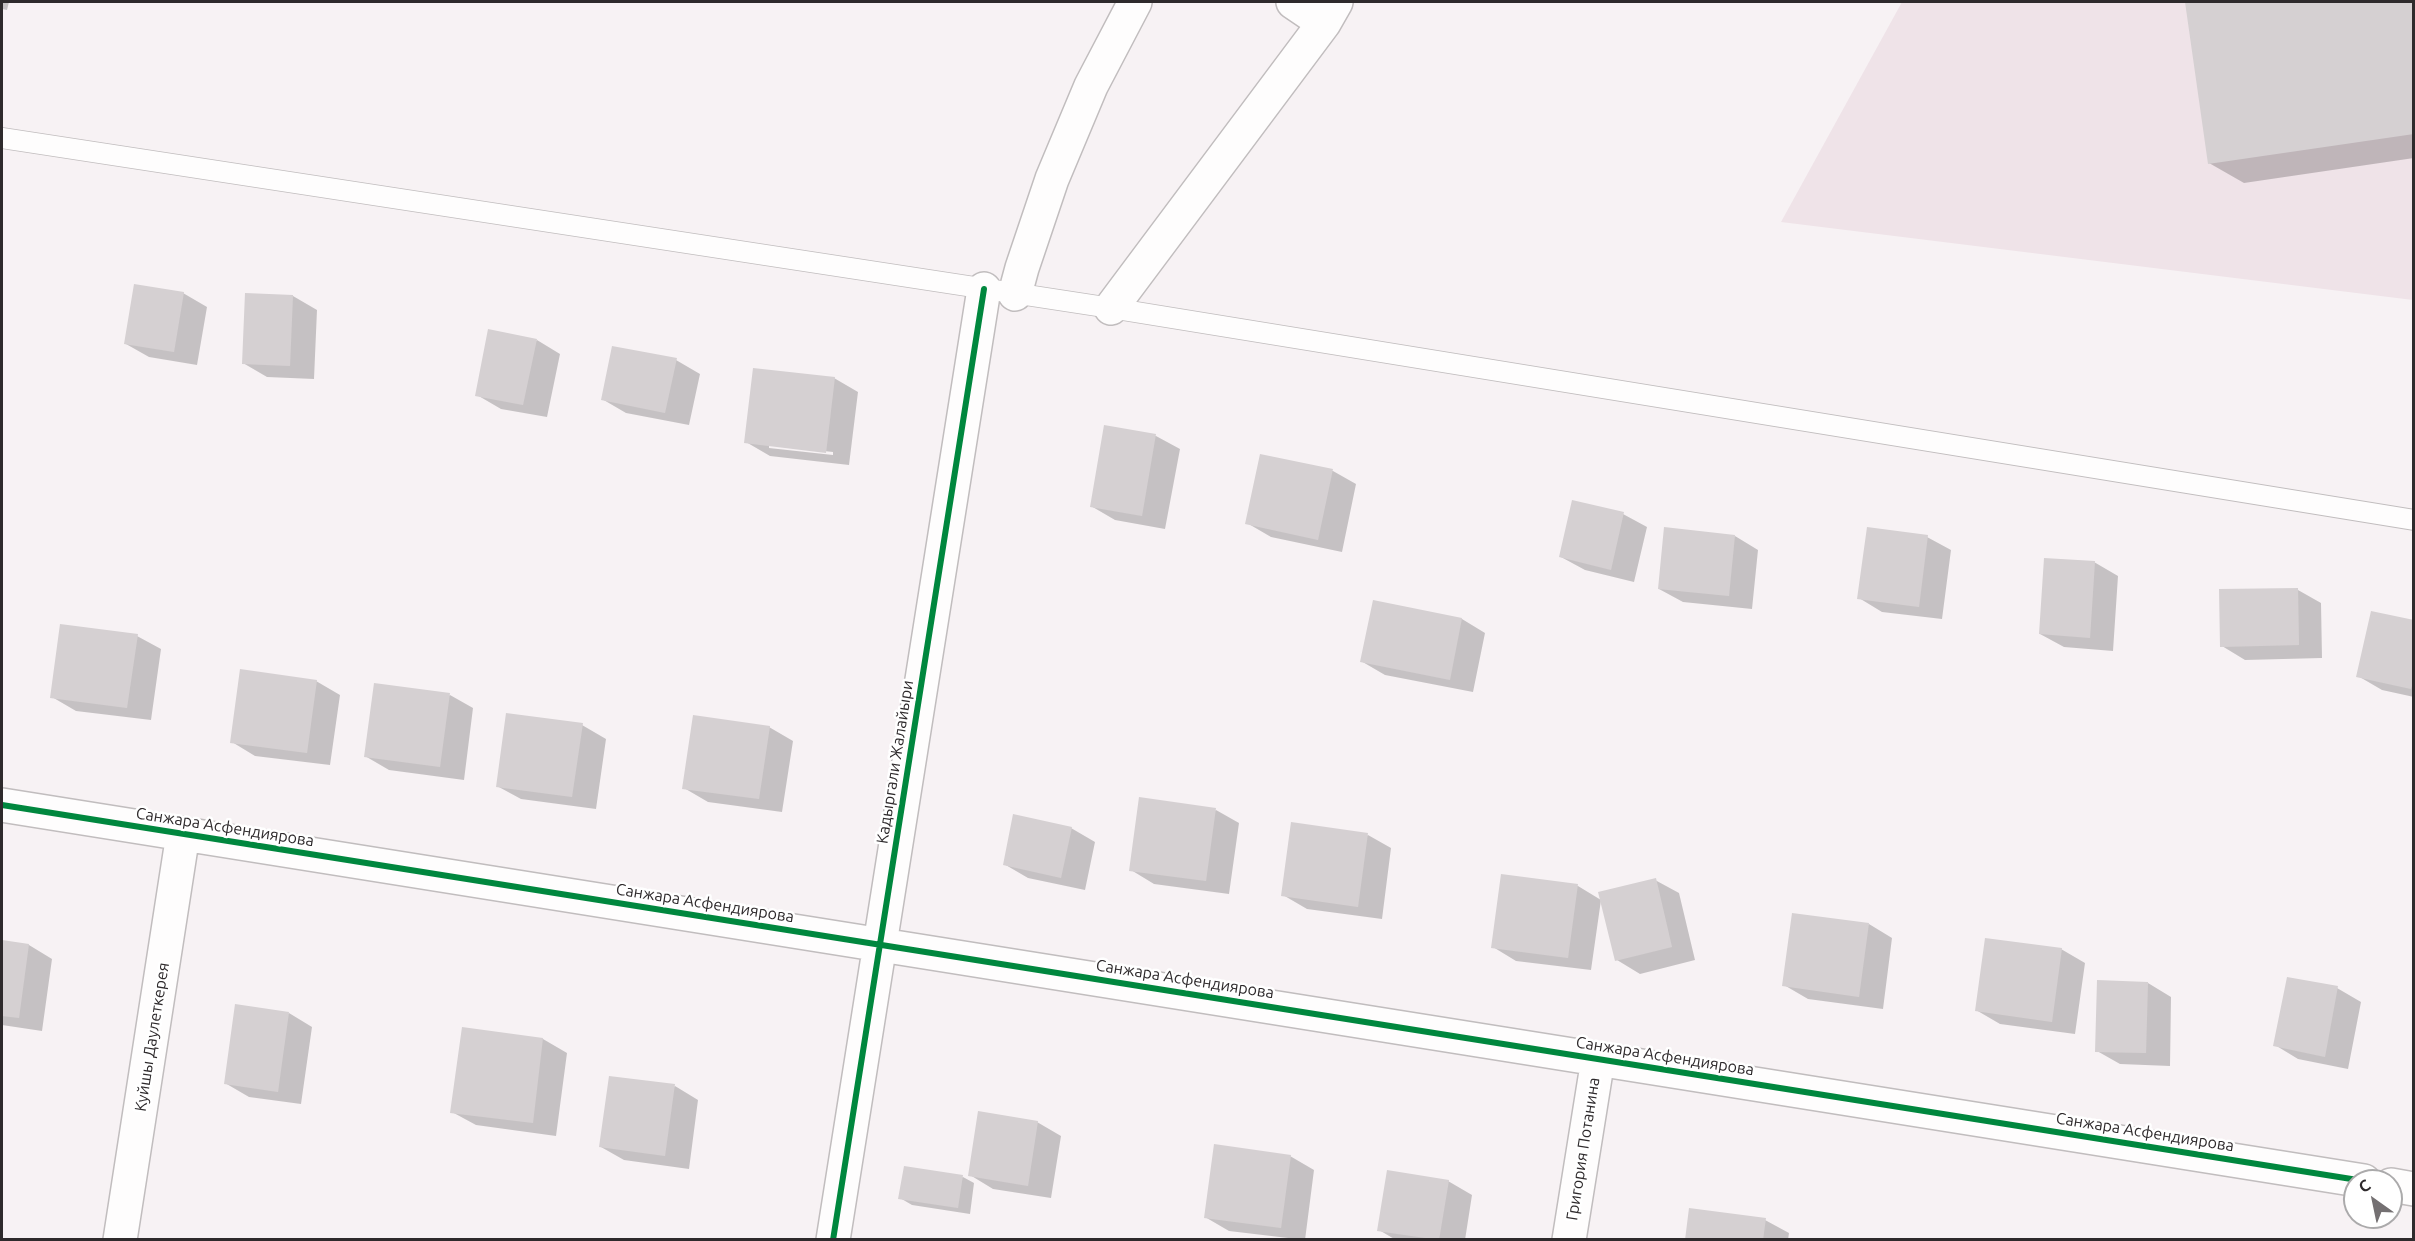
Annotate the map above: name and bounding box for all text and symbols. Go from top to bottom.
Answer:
street label: Кадыргали Жалайыри [873,679,917,845]
street label: Санжара Асфендиярова [135,803,315,851]
street label: Санжара Асфендиярова [615,879,795,927]
street label: Санжара Асфендиярова [1095,955,1275,1003]
street label: Куйшы Даулеткерея [131,961,173,1113]
street label: Санжара Асфендиярова [1575,1032,1755,1080]
street label: Григория Потанина [1562,1076,1604,1222]
street label: Санжара Асфендиярова [2055,1108,2235,1156]
north arrow [2343,1169,2403,1229]
text: С [2355,1175,2373,1196]

